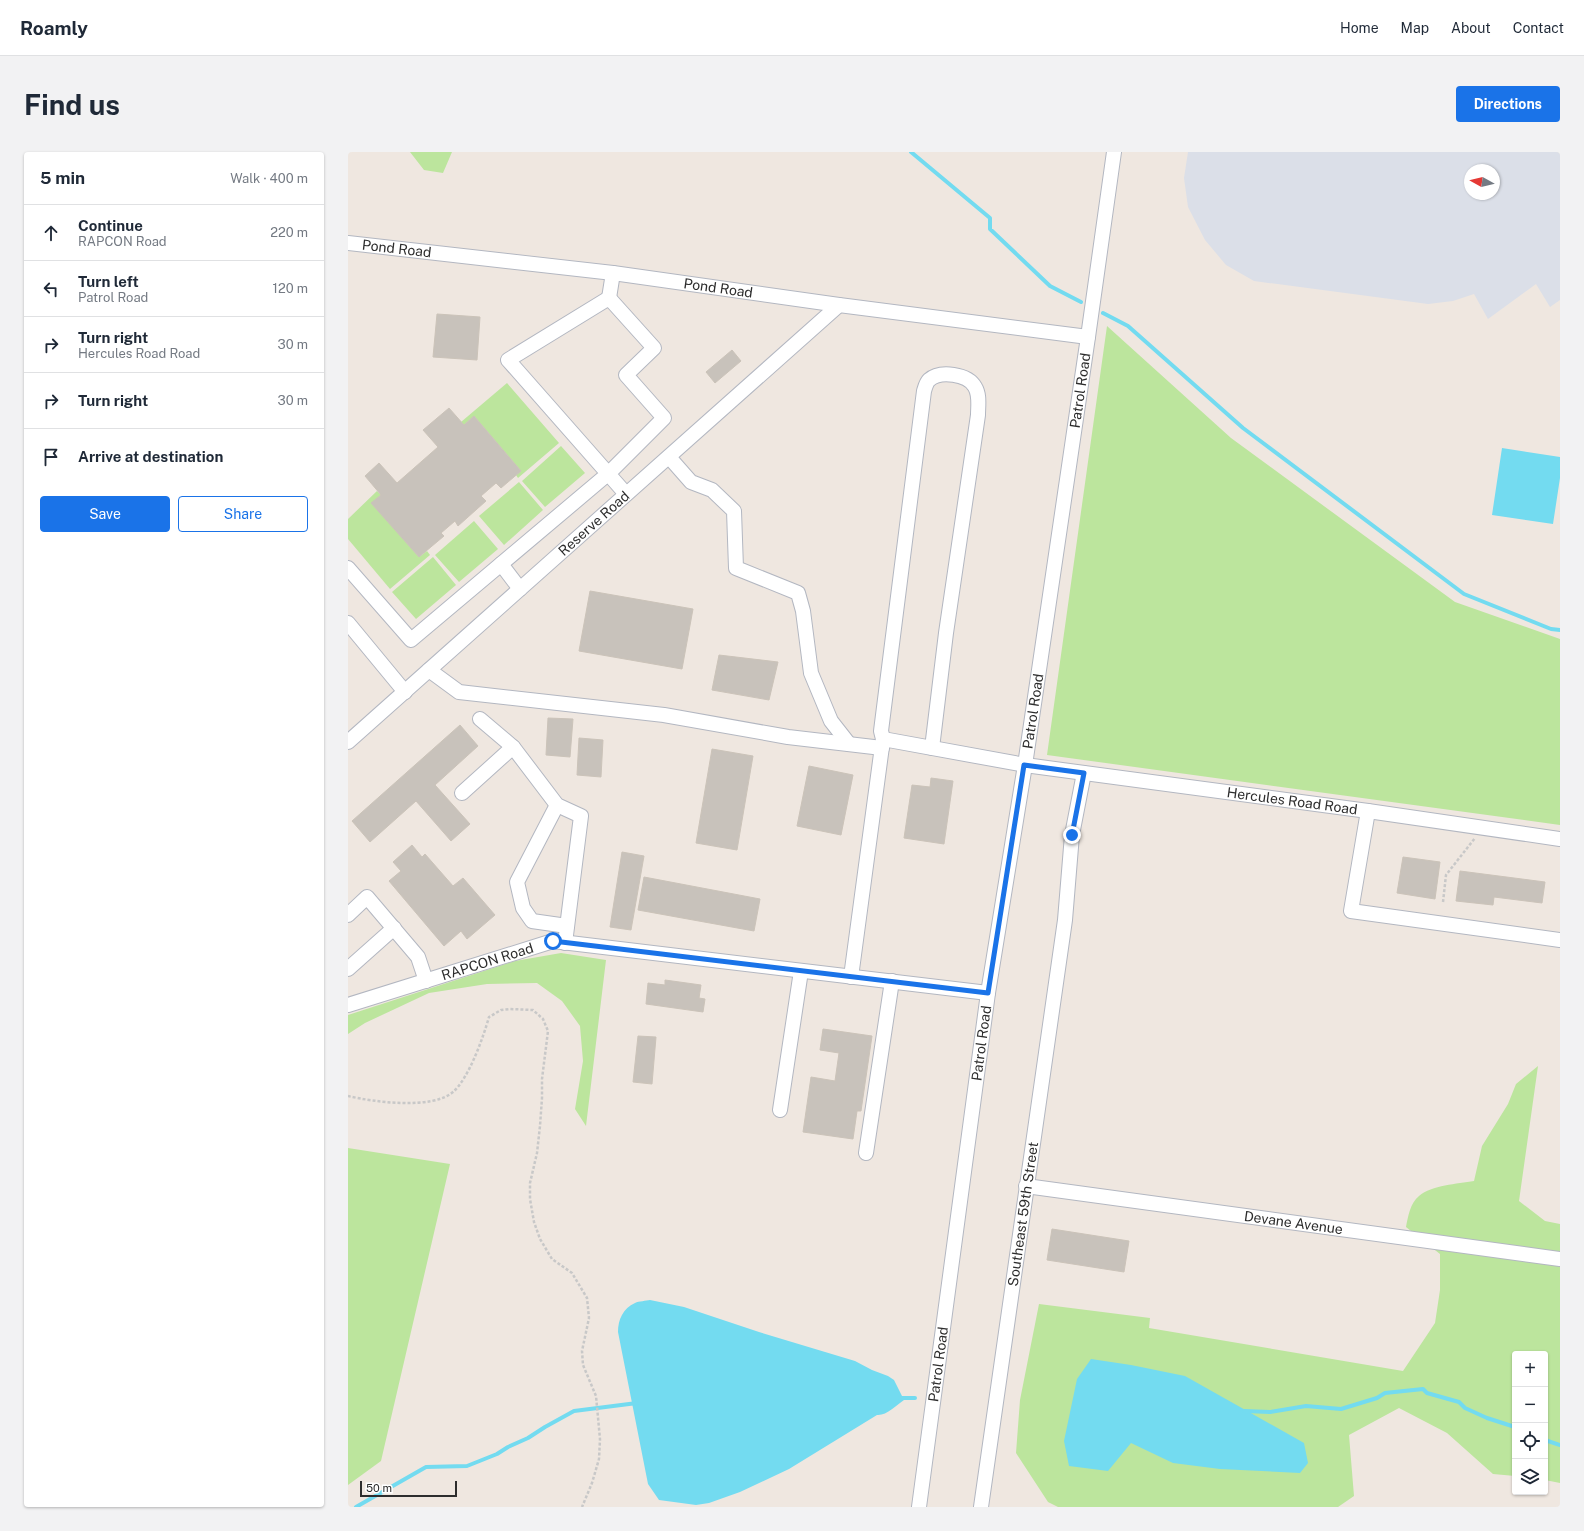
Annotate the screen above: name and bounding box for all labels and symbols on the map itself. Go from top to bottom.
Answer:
north arrow [1464,164,1500,200]
street label: Pond Road [361,237,432,260]
street label: Pond Road [683,275,754,301]
street label: Patrol Road [1067,352,1094,429]
street label: Reserve Road [555,488,632,559]
street label: Patrol Road [1019,672,1046,750]
street label: Hercules Road Road [1226,784,1358,818]
route end [1063,826,1081,844]
route start [544,932,562,950]
street label: RAPCON Road [439,940,535,983]
street label: Patrol Road [968,1005,994,1082]
street label: Southeast 59th Street [1005,1141,1041,1287]
street label: Devane Avenue [1243,1208,1344,1237]
street label: Patrol Road [925,1326,951,1403]
scale bar [360,1479,457,1498]

